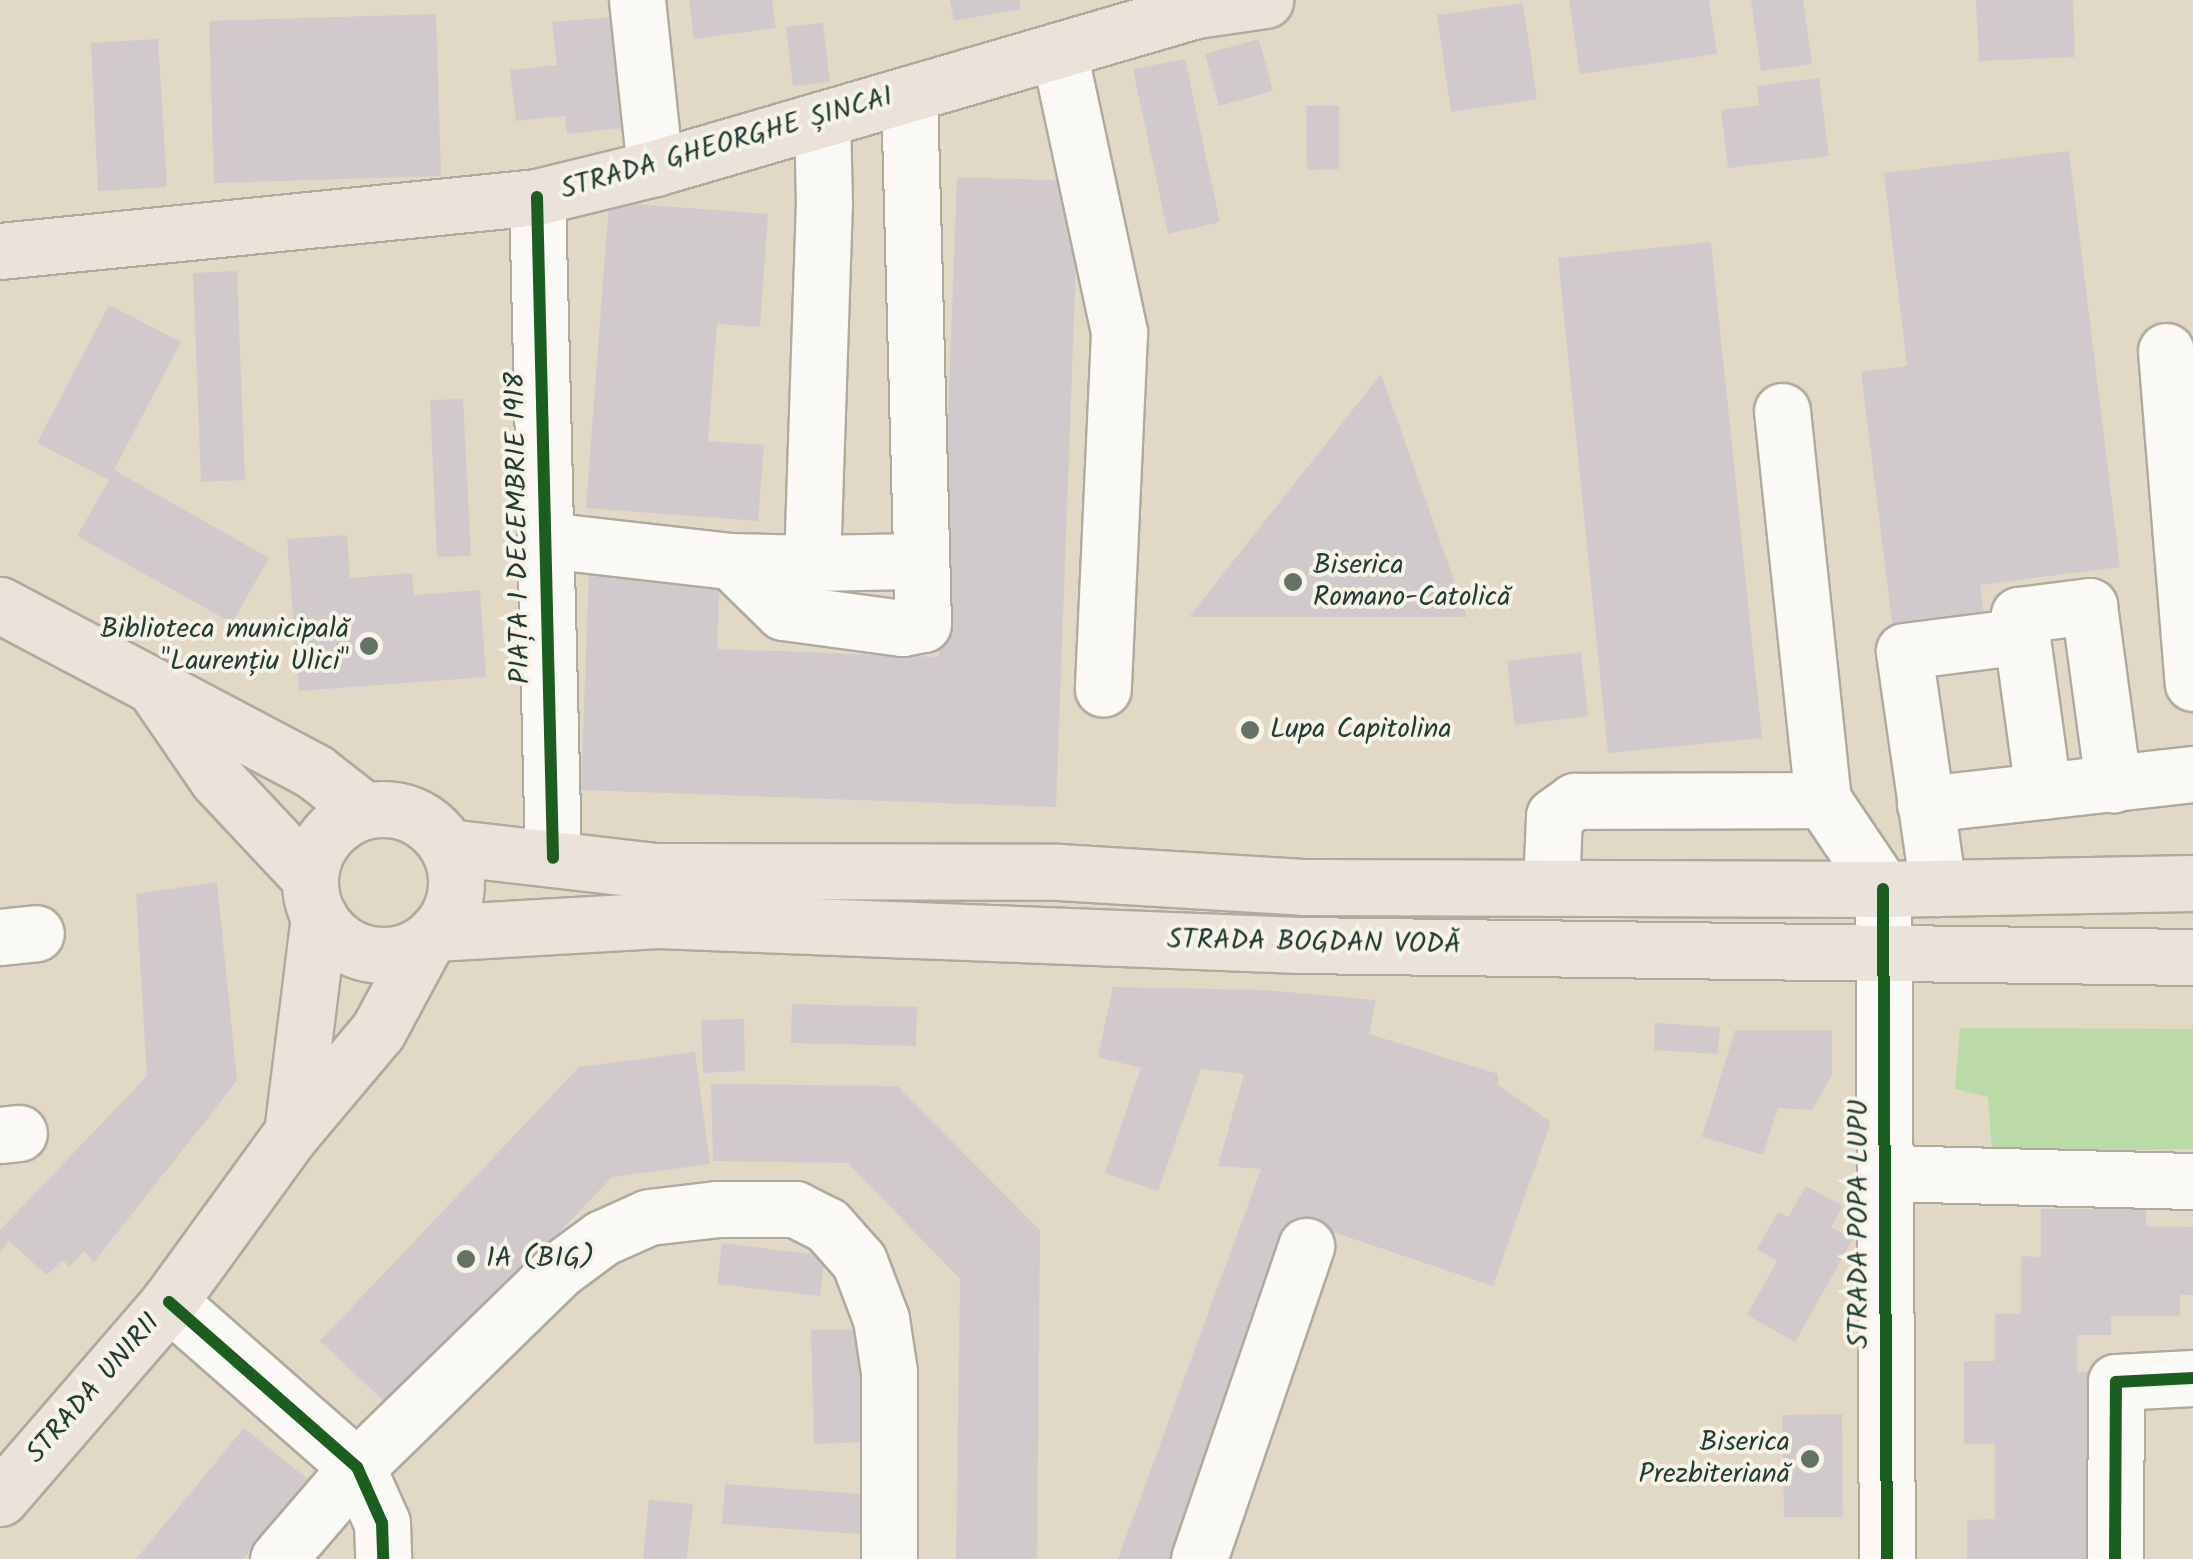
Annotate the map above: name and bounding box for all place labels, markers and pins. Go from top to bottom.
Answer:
place label: Biserica Romano-Catolică [1313,549,1511,615]
marker: Biserica Romano-Catolică [1282,571,1304,593]
place label: Biblioteca municipală "Laurențiu Ulici" [100,613,349,679]
marker: Biblioteca municipală "Laurențiu Ulici" [358,635,380,657]
place label: Lupa Capitolina [1270,713,1452,747]
marker: Lupa Capitolina [1239,719,1261,741]
place label: 1A (BIG) [486,1242,594,1276]
marker: 1A (BIG) [455,1248,477,1270]
place label: Biserica Prezbiteriană [1639,1426,1790,1492]
marker: Biserica Prezbiteriană [1799,1448,1821,1470]

